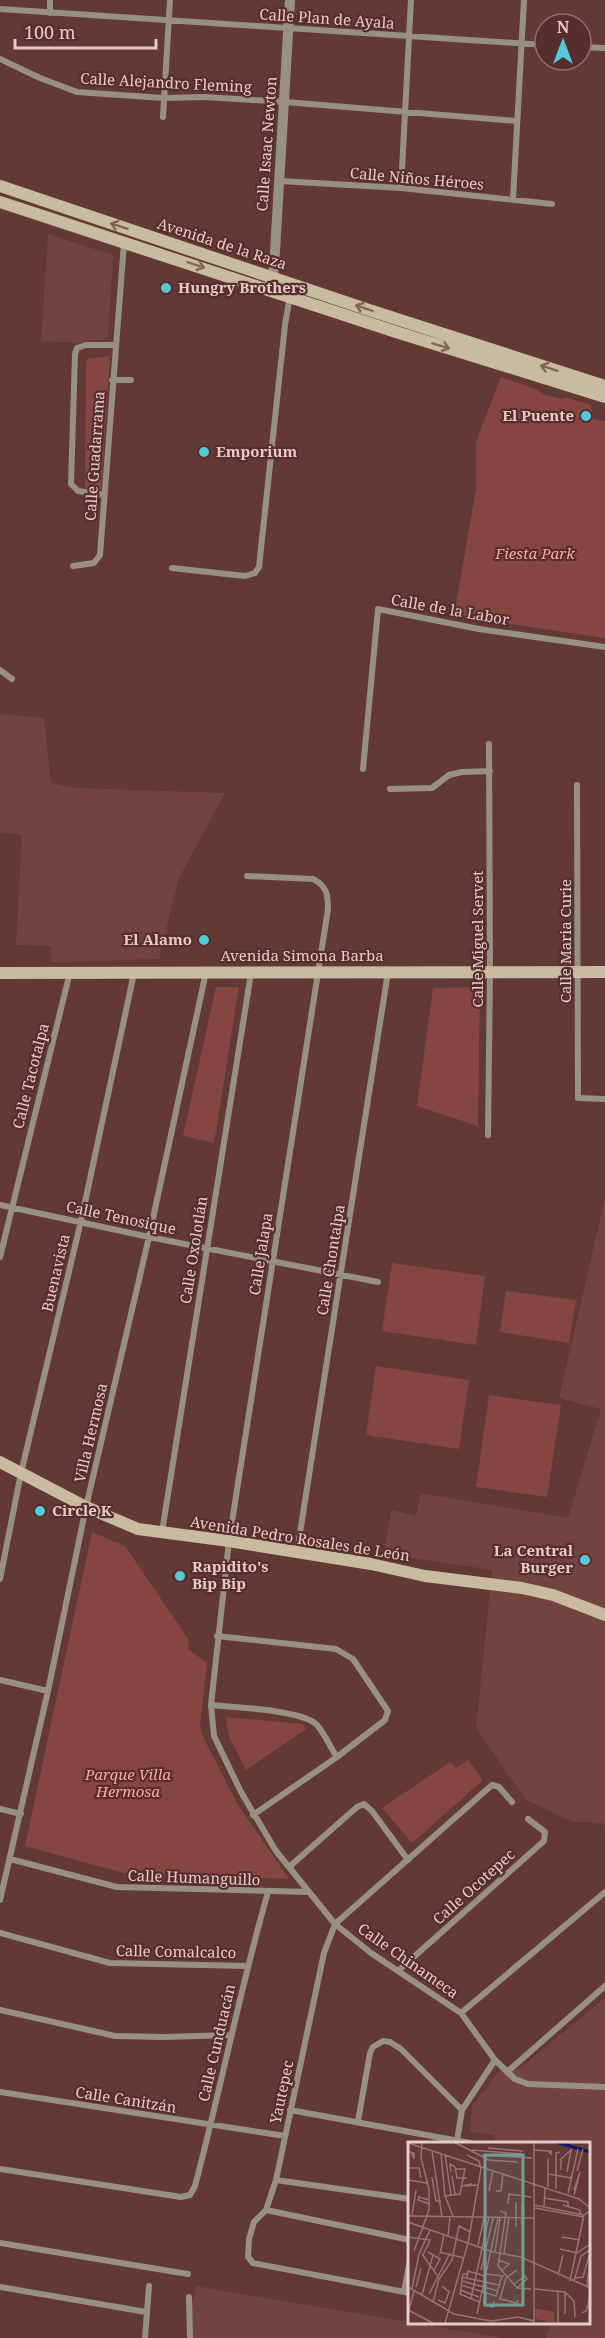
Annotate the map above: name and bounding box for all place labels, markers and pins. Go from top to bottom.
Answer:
place label: Hungry Brothers [178,277,306,297]
marker: Hungry Brothers [159,281,173,295]
place label: El Puente [502,405,574,425]
marker: El Puente [579,409,593,423]
place label: Emporium [216,441,298,461]
marker: Emporium [197,445,211,459]
place label: El Alamo [123,929,192,949]
marker: El Alamo [197,933,211,947]
place label: Circle K [52,1500,113,1520]
marker: Circle K [33,1504,47,1518]
place label: La Central Burger [494,1540,574,1577]
marker: La Central Burger [578,1553,592,1567]
place label: Rapidito's Bip Bip [192,1556,269,1593]
marker: Rapidito's Bip Bip [173,1569,187,1583]

